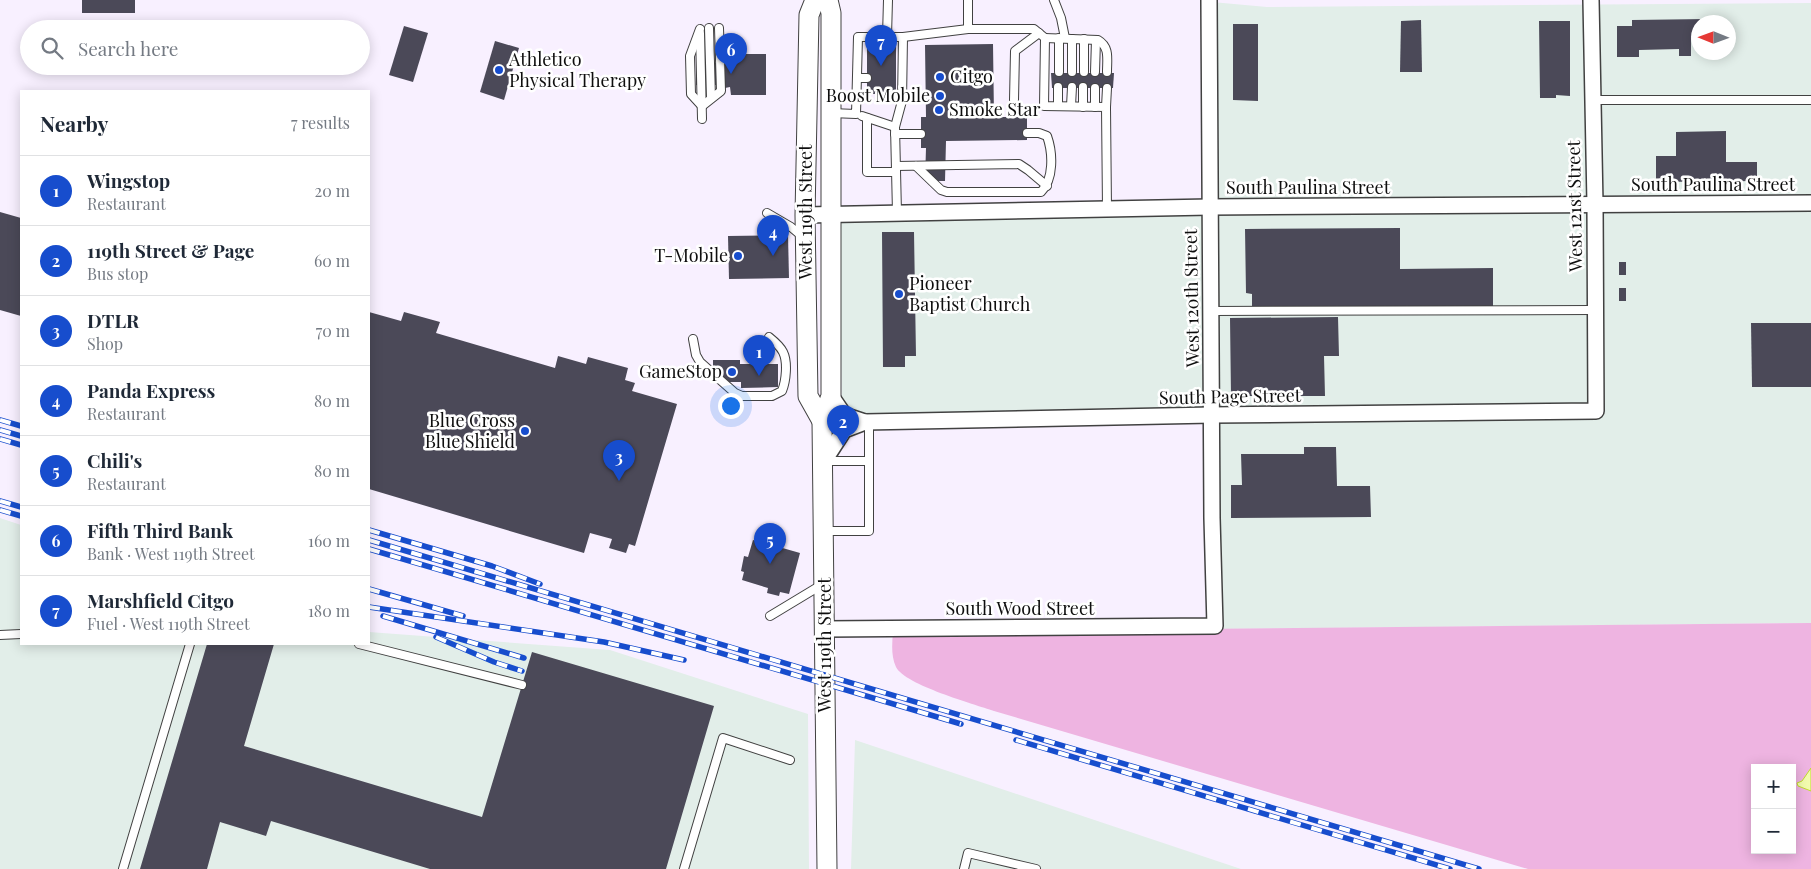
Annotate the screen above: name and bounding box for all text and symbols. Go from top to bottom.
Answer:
north arrow [1691,15,1736,60]
search box [20,20,370,75]
pin: 7 [865,25,897,66]
pin: 6 [715,33,747,74]
icon: search [38,34,66,62]
text: Search here [78,35,178,61]
place label: Athletico Physical Therapy [508,47,646,92]
marker: Athletico Physical Therapy [493,64,505,76]
place label: Citgo [950,64,993,88]
marker: Citgo [934,71,946,83]
place label: Boost Mobile [826,83,930,107]
marker: Boost Mobile [934,90,946,102]
place label: Smoke Star [949,97,1040,121]
marker: Smoke Star [933,104,945,116]
text: Nearby [40,109,109,137]
text: 7 results [291,112,350,133]
street label: West 121st Street [1561,139,1587,273]
street label: West 119th Street [793,144,817,281]
text: Wingstop [87,167,170,193]
street label: South Paulina Street [1631,172,1796,196]
street label: South Paulina Street [1226,175,1391,199]
text: 1 [53,180,59,201]
text: 20 m [315,180,350,201]
text: Restaurant [87,193,166,214]
pin: 4 [757,215,789,256]
street label: West 120th Street [1178,228,1204,369]
text: 119th Street & Page [87,237,254,263]
place label: T-Mobile [654,243,728,267]
text: 2 [52,250,60,271]
text: 60 m [314,250,350,271]
marker: T-Mobile [732,250,744,262]
text: Bus stop [87,263,148,284]
place label: Pioneer Baptist Church [909,271,1031,316]
marker: Pioneer Baptist Church [893,288,905,300]
text: DTLR [87,307,139,333]
text: 3 [52,320,60,341]
text: 70 m [316,320,350,341]
text: Shop [87,333,123,354]
pin: 1 [743,335,775,376]
place label: GameStop [639,359,722,383]
marker: GameStop [726,366,738,378]
text: Panda Express [87,377,215,403]
street label: South Page Street [1159,383,1302,409]
text: 4 [52,390,60,411]
text: 80 m [314,390,350,411]
your location [718,393,744,419]
text: Restaurant [87,403,166,424]
pin: 2 [827,405,859,446]
place label: Blue Cross Blue Shield [425,408,516,453]
marker: Blue Cross Blue Shield [519,425,531,437]
pin: 3 [603,440,635,481]
text: Chili's [87,447,142,473]
text: 5 [52,460,60,481]
text: 80 m [314,460,350,481]
text: Restaurant [87,473,166,494]
text: Fifth Third Bank [87,517,233,543]
pin: 5 [754,523,786,564]
text: 6 [52,530,60,551]
text: 160 m [308,530,350,551]
text: Bank · West 119th Street [87,543,255,564]
street label: West 119th Street [812,577,836,714]
text: Marshfield Citgo [87,587,234,613]
street label: South Wood Street [946,596,1095,620]
text: 7 [52,600,60,621]
text: 180 m [308,600,350,621]
text: Fuel · West 119th Street [87,613,250,634]
map controls [1751,764,1796,854]
button: + [1751,764,1796,809]
button: − [1751,809,1796,854]

